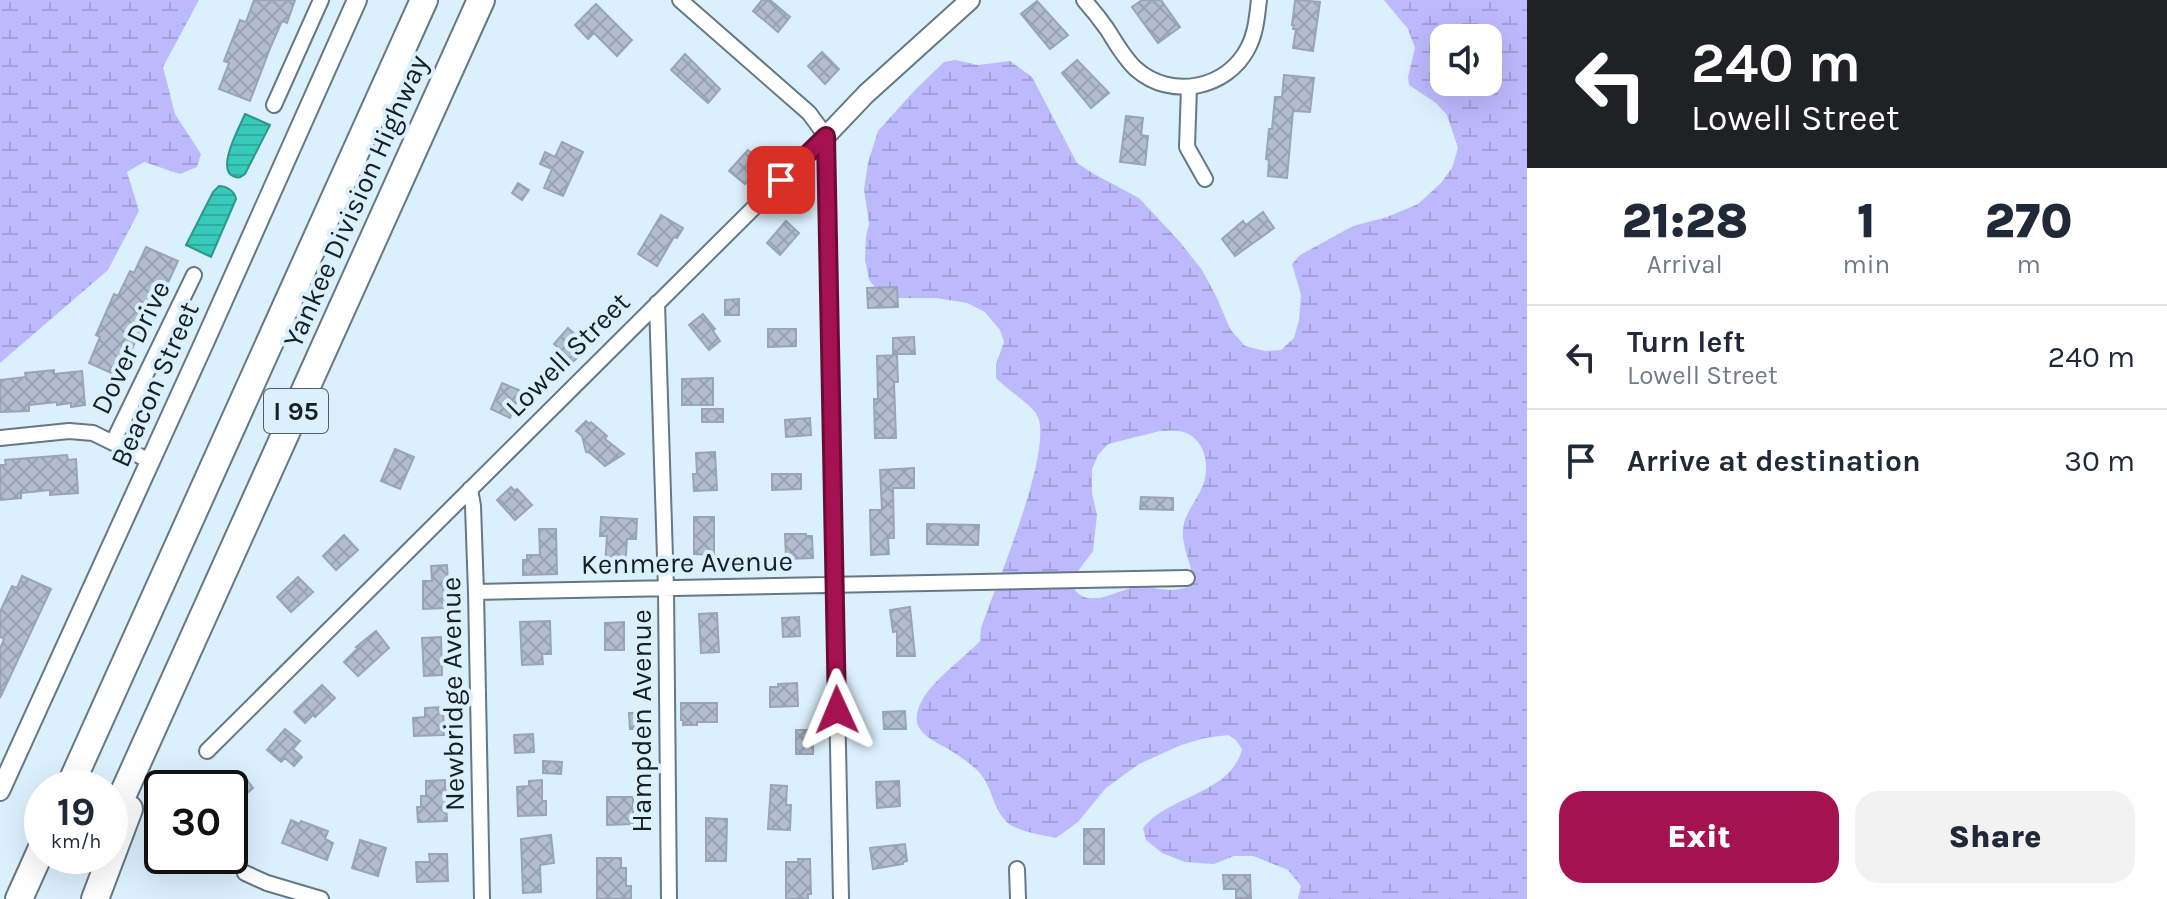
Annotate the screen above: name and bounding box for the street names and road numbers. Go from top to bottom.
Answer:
street label: Yankee Division Highway [276,50,435,353]
street label: Dover Drive [84,275,177,419]
street label: Lowell Street [498,285,636,423]
street label: Beacon Street [103,296,206,472]
road number: I 95 [264,389,328,433]
street label: Kenmere Avenue [581,544,793,581]
street label: Newbridge Avenue [434,576,471,811]
street label: Hampden Avenue [625,609,658,833]

